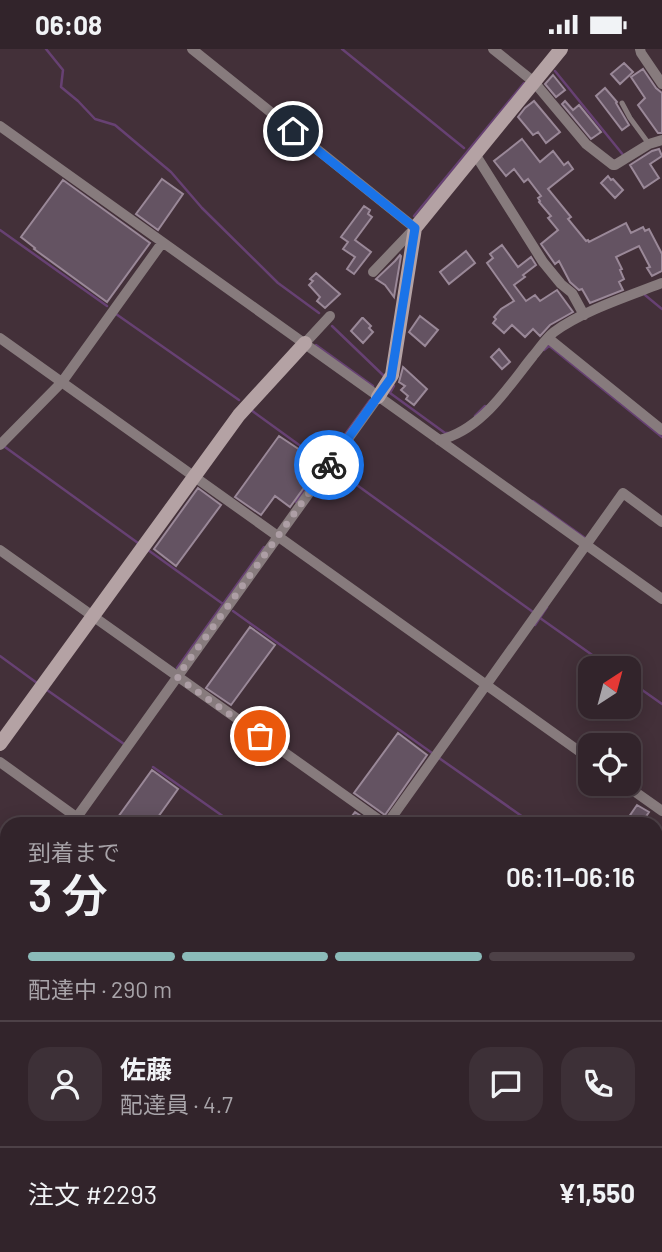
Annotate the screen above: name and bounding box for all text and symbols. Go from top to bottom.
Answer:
text: 06:08 [35,9,102,40]
pin [263,101,323,161]
icon: home [274,112,312,150]
courier [294,430,364,500]
icon: bike [310,446,348,484]
north arrow [578,656,640,719]
map controls [578,656,641,796]
pin [230,706,290,766]
icon: bag [241,717,279,755]
button: locate [578,733,641,796]
text: 到着まで [28,838,120,866]
text: 06:11–06:16 [506,861,635,892]
text: 3 分 [28,866,108,921]
text: 配達中 · 290 m [28,975,172,1003]
button: person [28,1047,102,1121]
button: chat [469,1047,543,1121]
button: phone [561,1047,635,1121]
text: 佐藤 [120,1053,172,1084]
text: 配達員 · 4.7 [120,1090,233,1118]
text: ¥1,550 [558,1177,635,1208]
text: 注文 #2293 [28,1178,157,1209]

